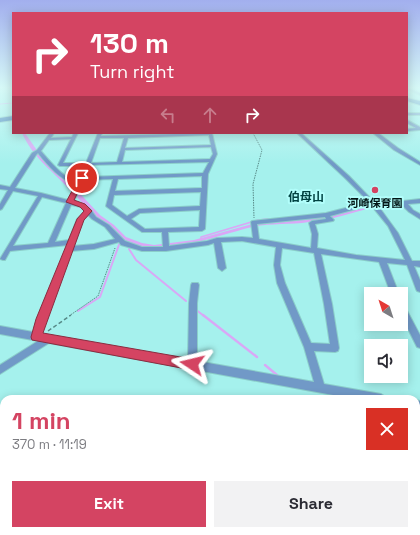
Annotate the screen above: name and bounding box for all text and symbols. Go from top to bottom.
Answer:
text: 130 m [90,25,169,61]
icon: right [24,28,76,80]
text: Turn right [90,60,174,83]
icon: left [157,104,179,126]
icon: ahead [199,104,221,126]
icon: right [241,104,263,126]
pin [65,161,99,195]
icon: arrive [71,167,93,189]
marker: 河崎保育園 [370,185,380,195]
district label: 伯母山 [288,189,324,205]
place label: 河崎保育園 [348,196,403,210]
north arrow [364,287,408,331]
map controls [364,287,408,383]
button: sound [364,339,408,383]
position arrow [171,343,213,385]
text: 1 min [12,405,71,436]
button: close [366,408,408,450]
text: 370 m · 11:19 [12,436,87,453]
button: Exit [12,481,206,527]
button: Share [214,481,408,527]

